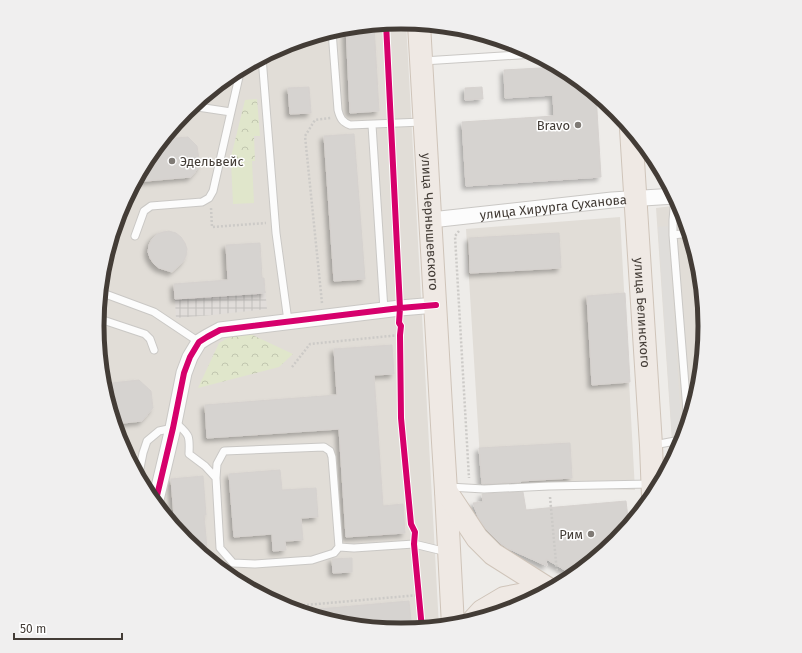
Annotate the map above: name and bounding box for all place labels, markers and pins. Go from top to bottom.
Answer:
place label: Bravo [537,118,570,133]
marker: Bravo [573,120,583,130]
place label: Эдельвейс [180,154,244,169]
marker: Эдельвейс [167,156,177,166]
place label: Рим [559,527,583,542]
marker: Рим [586,529,596,539]

